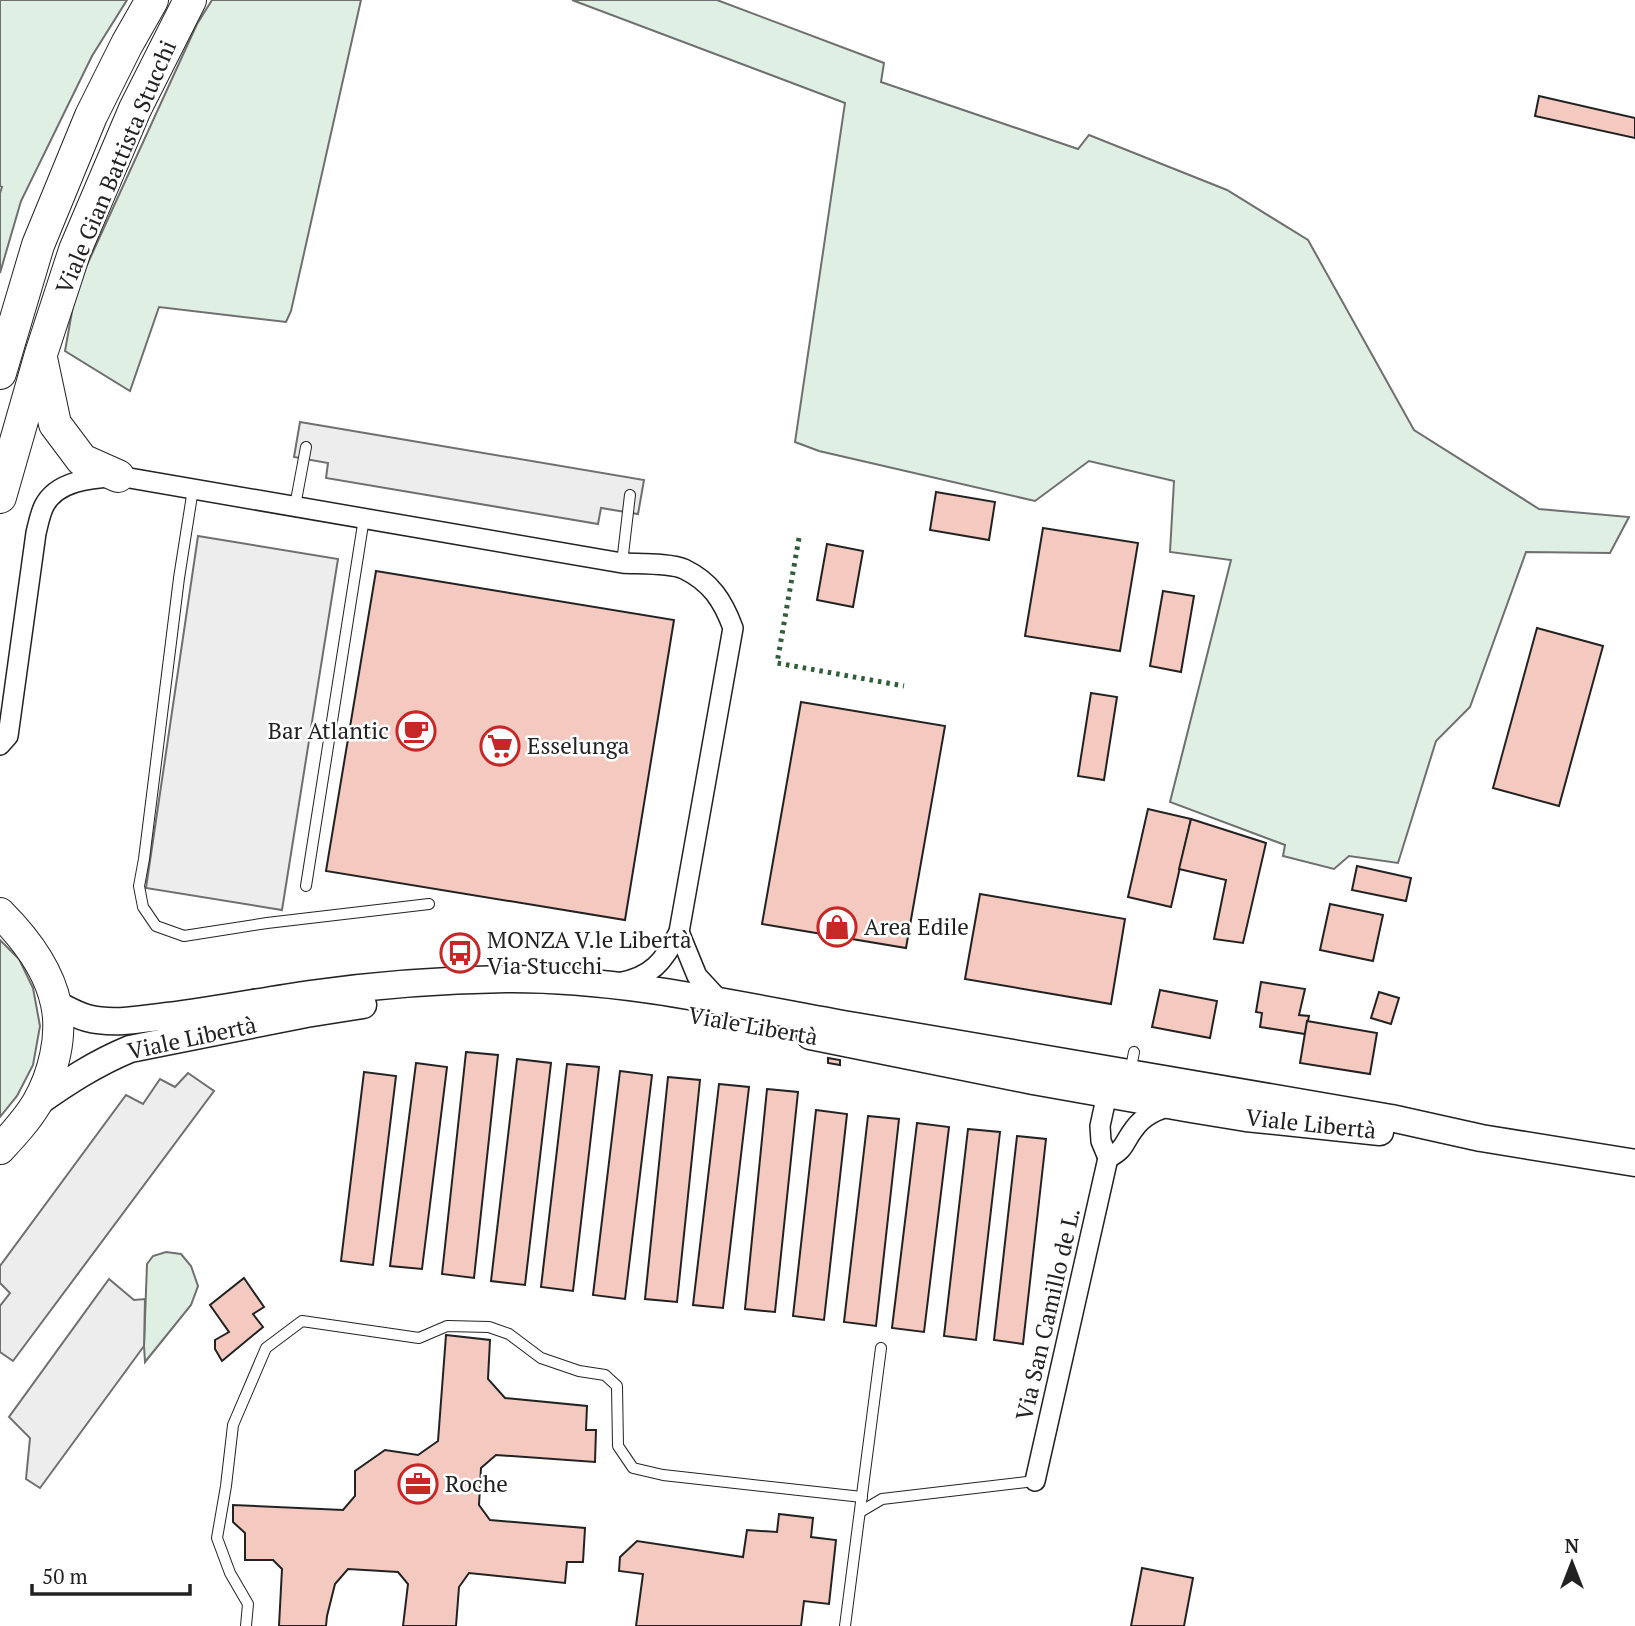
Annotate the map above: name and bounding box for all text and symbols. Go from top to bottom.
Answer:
street label: Viale Gian Battista Stucchi [48,35,183,298]
cafe icon: Bar Atlantic [395,710,437,752]
place label: Bar Atlantic [268,715,389,746]
supermarket icon: Esselunga [479,725,521,767]
place label: Esselunga [527,730,630,761]
shop icon: Area Edile [816,906,858,948]
place label: Area Edile [864,911,969,942]
place label: MONZA V.le Libertà Via Stucchi [487,924,692,981]
bus stop icon: MONZA V.le Libertà Via Stucchi [439,932,481,974]
street label: Viale Libertà [686,999,821,1052]
street label: Viale Libertà [125,1009,260,1066]
street label: Viale Libertà [1244,1101,1378,1146]
street label: Via San Camillo de L. [1008,1204,1087,1423]
office icon: Roche [397,1463,439,1505]
place label: Roche [445,1468,508,1499]
north arrow [1537,1528,1607,1598]
text: N [1565,1533,1580,1558]
scale bar [32,1552,189,1596]
text: 50 m [42,1562,88,1590]

